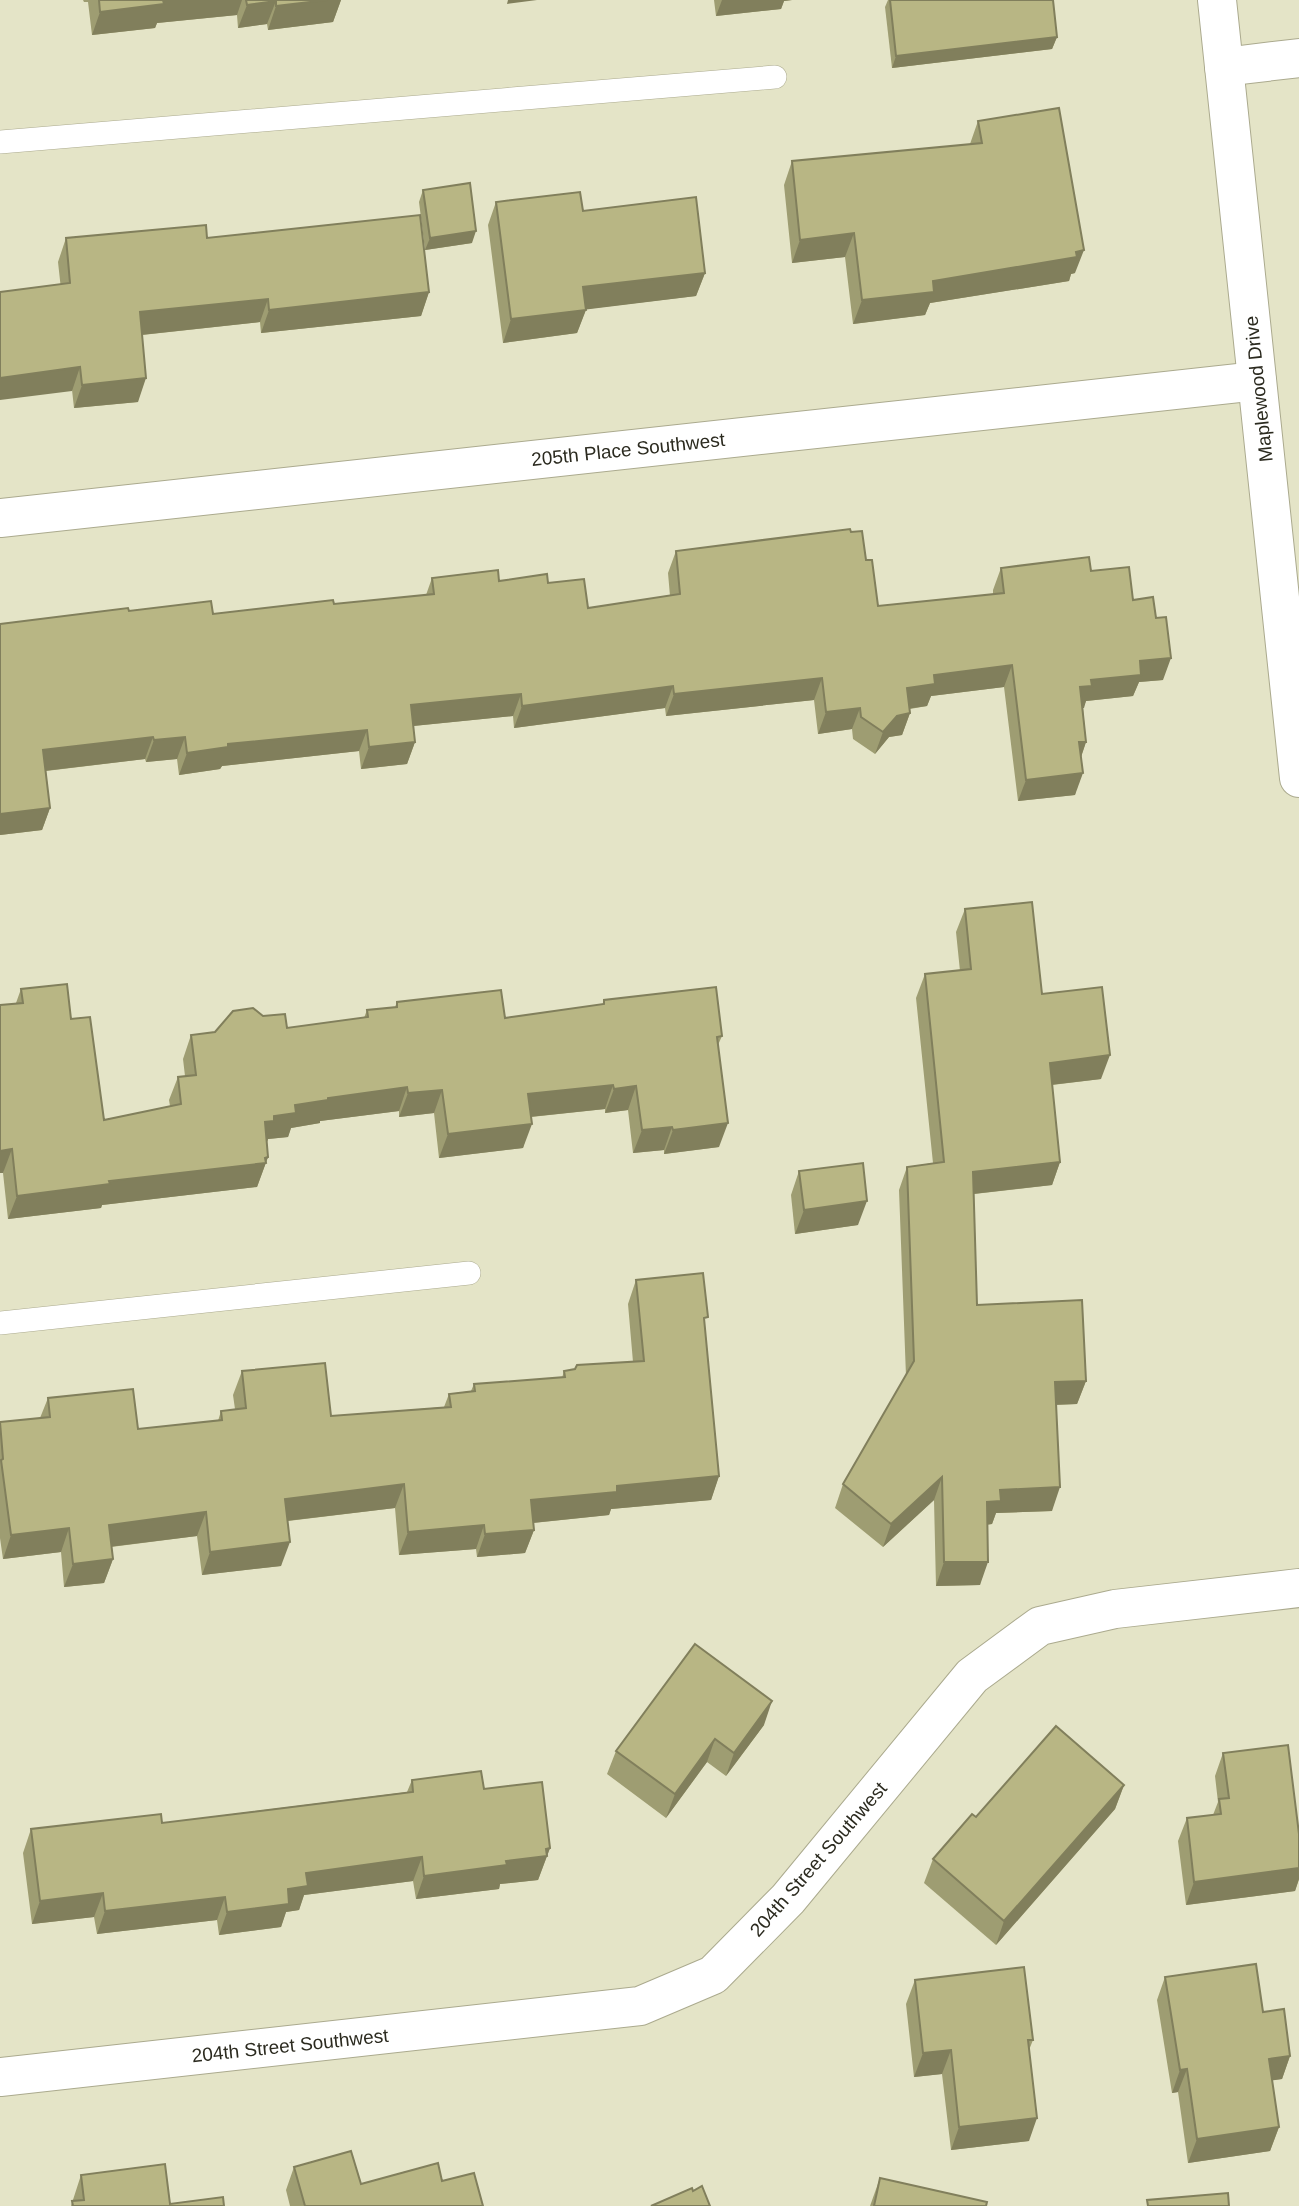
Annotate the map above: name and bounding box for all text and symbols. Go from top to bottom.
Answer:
street label: Maplewood Drive [1240,315,1277,463]
street label: 205th Place Southwest [530,429,727,470]
street label: 204th Street Southwest [746,1777,892,1941]
street label: 204th Street Southwest [191,2025,390,2066]

